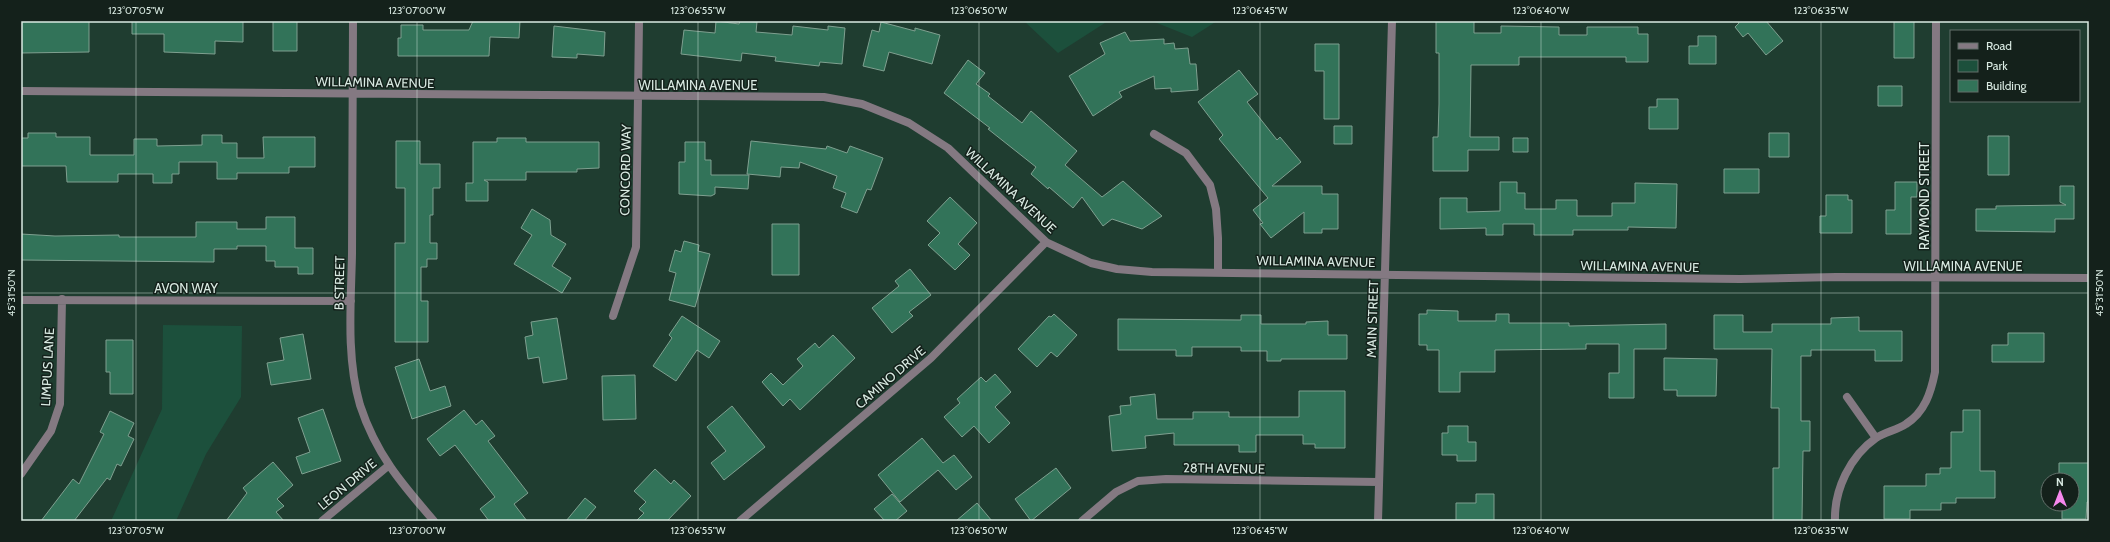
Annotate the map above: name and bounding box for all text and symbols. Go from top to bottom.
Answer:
text: 123°07'05"W [108,4,164,17]
text: 123°07'00"W [388,4,446,17]
text: 123°06'55"W [671,4,726,17]
text: 123°06'50"W [951,4,1008,17]
text: 123°06'45"W [1233,4,1288,17]
text: 123°06'40"W [1513,4,1570,17]
text: 123°06'35"W [1794,4,1849,17]
legend [1950,30,2080,102]
text: Road [1986,38,2012,53]
text: Park [1986,58,2008,73]
street label: WILLAMINA AVENUE [315,73,435,91]
street label: WILLAMINA AVENUE [639,77,757,93]
text: Building [1986,78,2028,93]
street label: CONCORD WAY [616,124,634,216]
street label: RAYMOND STREET [1916,142,1932,250]
street label: WILLAMINA AVENUE [962,144,1060,236]
street label: WILLAMINA AVENUE [1256,252,1376,270]
street label: B STREET [331,256,347,310]
street label: WILLAMINA AVENUE [1580,257,1700,275]
street label: WILLAMINA AVENUE [1904,258,2022,274]
text: 45°31'50"N [5,269,18,317]
text: 45°31'50"N [2093,269,2106,317]
street label: AVON WAY [154,280,218,296]
street label: MAIN STREET [1363,280,1381,358]
street label: LIMPUS LANE [37,327,57,407]
street label: CAMINO DRIVE [852,342,928,412]
street label: LEON DRIVE [315,455,379,513]
street label: 28TH AVENUE [1183,459,1265,477]
north arrow [2040,472,2080,512]
text: N [2056,475,2064,489]
text: 123°07'05"W [108,524,164,537]
text: 123°07'00"W [388,524,446,537]
text: 123°06'55"W [671,524,726,537]
text: 123°06'50"W [951,524,1008,537]
text: 123°06'45"W [1233,524,1288,537]
text: 123°06'40"W [1513,524,1570,537]
text: 123°06'35"W [1794,524,1849,537]

